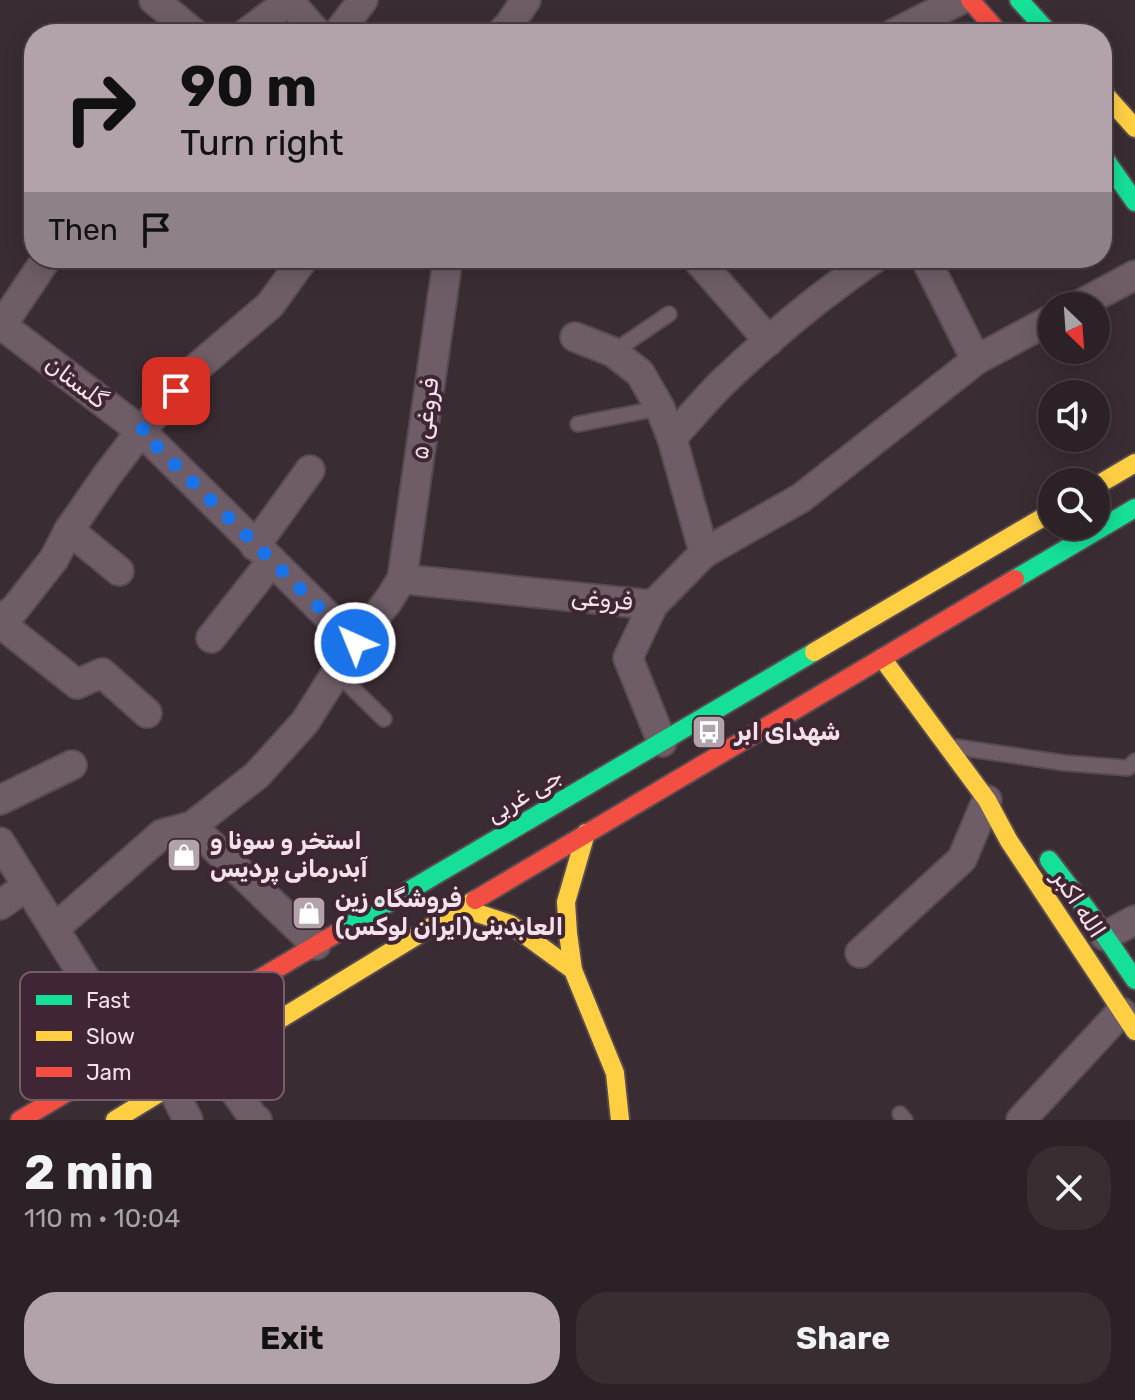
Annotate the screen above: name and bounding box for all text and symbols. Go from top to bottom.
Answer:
text: 90 m [180,54,317,120]
icon: right [48,56,152,160]
text: Turn right [180,121,344,164]
icon: arrive [134,208,178,252]
text: Then [48,212,118,248]
north arrow [1038,292,1110,364]
map controls [1038,292,1110,540]
street label: گلستان [40,350,112,414]
pin [142,357,210,425]
icon: arrive [154,369,198,413]
street label: فروغی ۵ [405,376,445,462]
button: sound [1038,380,1110,452]
button: search [1038,468,1110,540]
street label: فروغی [570,582,634,616]
position arrow [313,601,397,685]
bus stop icon: شهدای ابر [690,713,728,751]
place label: شهدای ابر [733,718,840,746]
street label: جی غربی [481,761,567,829]
place label: استخر و سونا و آبدرمانی پردیس [210,827,368,886]
shop icon: استخر و سونا و آبدرمانی پردیس [165,836,203,874]
street label: الله اکبر [1046,863,1111,943]
place label: فروشگاه زین العابدینی(ایران لوکس) [335,885,563,941]
shop icon: فروشگاه زین العابدینی(ایران لوکس) [290,894,328,932]
legend [20,972,284,1100]
text: Fast [86,987,131,1014]
text: Slow [86,1023,135,1050]
text: Jam [86,1059,132,1086]
text: 2 min [24,1144,154,1201]
button: close [1027,1146,1111,1230]
text: 110 m · 10:04 [24,1203,181,1234]
button: Exit [24,1292,560,1384]
button: Share [576,1292,1111,1384]

